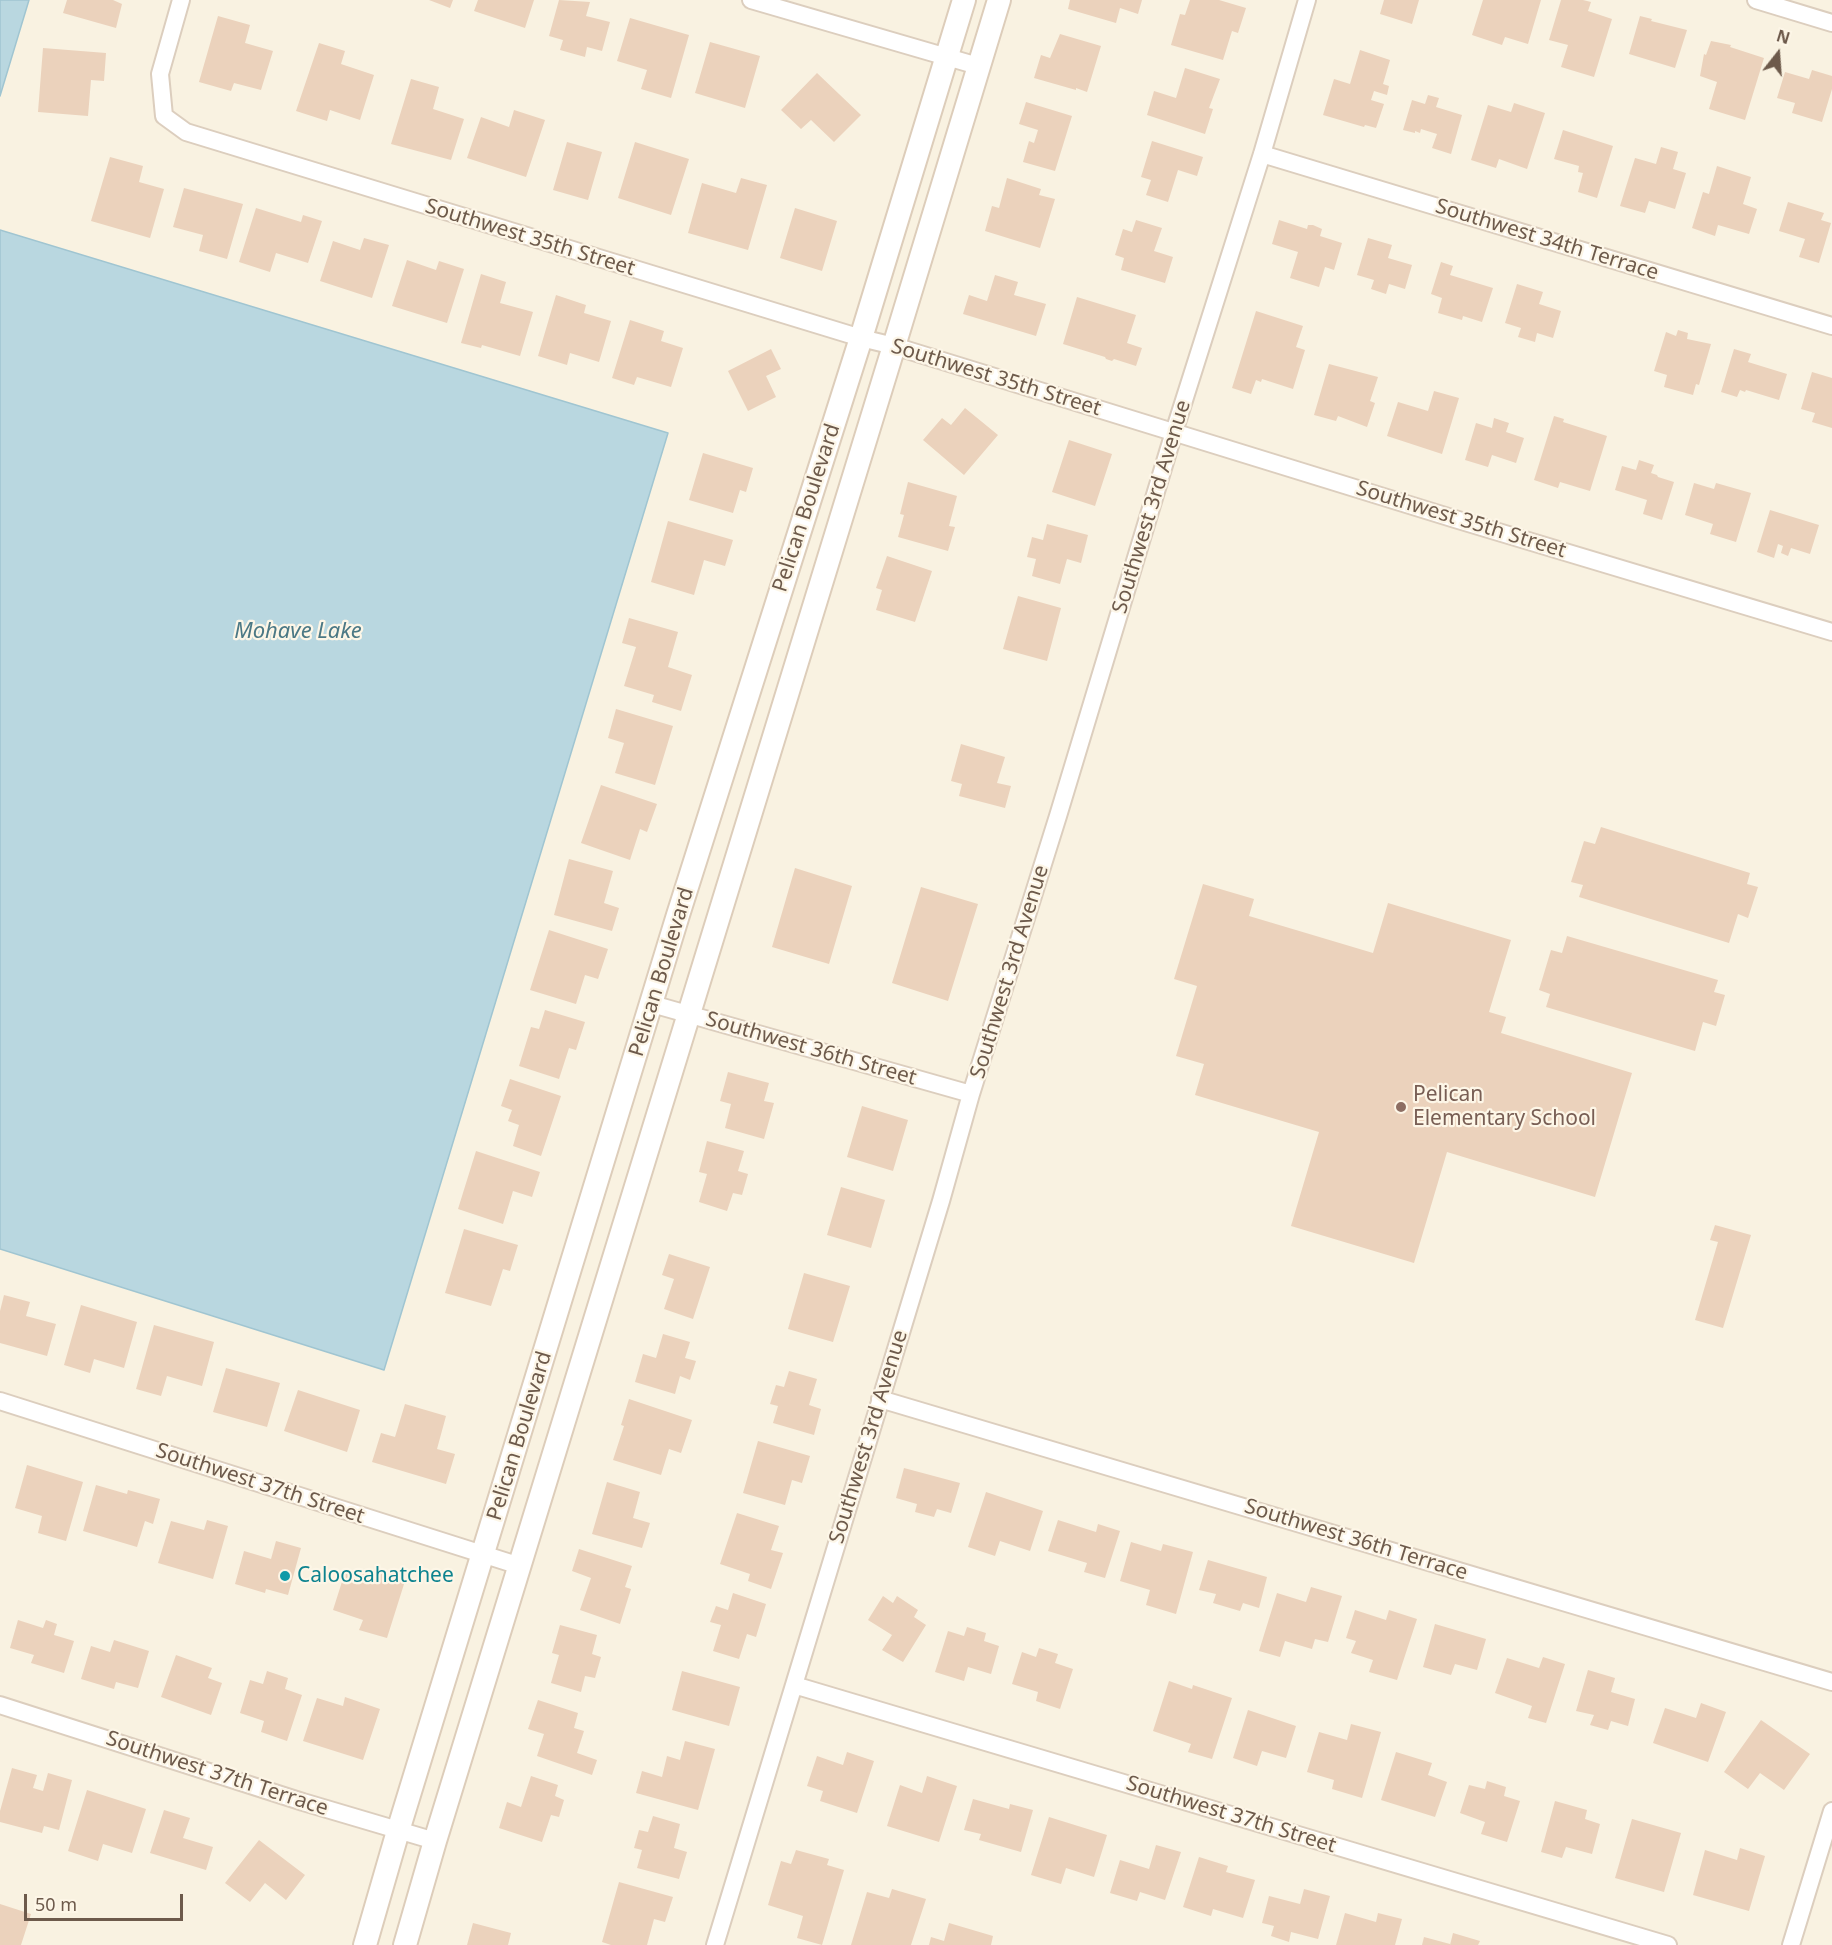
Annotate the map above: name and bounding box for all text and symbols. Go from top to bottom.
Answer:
north arrow [1748,24,1808,84]
text: N [1774,24,1793,49]
street label: Southwest 35th Street [422,194,638,282]
street label: Southwest 34th Terrace [1432,194,1662,286]
street label: Southwest 35th Street [888,334,1104,422]
street label: Southwest 3rd Avenue [1108,397,1196,617]
street label: Pelican Boulevard [768,421,846,595]
street label: Southwest 35th Street [1353,476,1569,564]
water label: Mohave Lake [234,619,362,645]
street label: Southwest 3rd Avenue [966,862,1054,1082]
street label: Pelican Boulevard [624,884,700,1060]
street label: Southwest 36th Street [703,1007,919,1091]
place label: Pelican Elementary School [1413,1082,1596,1132]
marker: Pelican Elementary School [1394,1100,1408,1114]
street label: Southwest 3rd Avenue [825,1327,913,1547]
street label: Pelican Boulevard [482,1348,558,1524]
street label: Southwest 37th Street [152,1438,368,1530]
street label: Southwest 36th Terrace [1241,1494,1471,1586]
place label: Caloosahatchee [297,1563,454,1589]
marker: Caloosahatchee [278,1569,292,1583]
street label: Southwest 37th Terrace [103,1726,331,1822]
street label: Southwest 37th Street [1123,1771,1339,1859]
scale bar [27,1882,186,1920]
text: 50 m [35,1892,77,1916]

